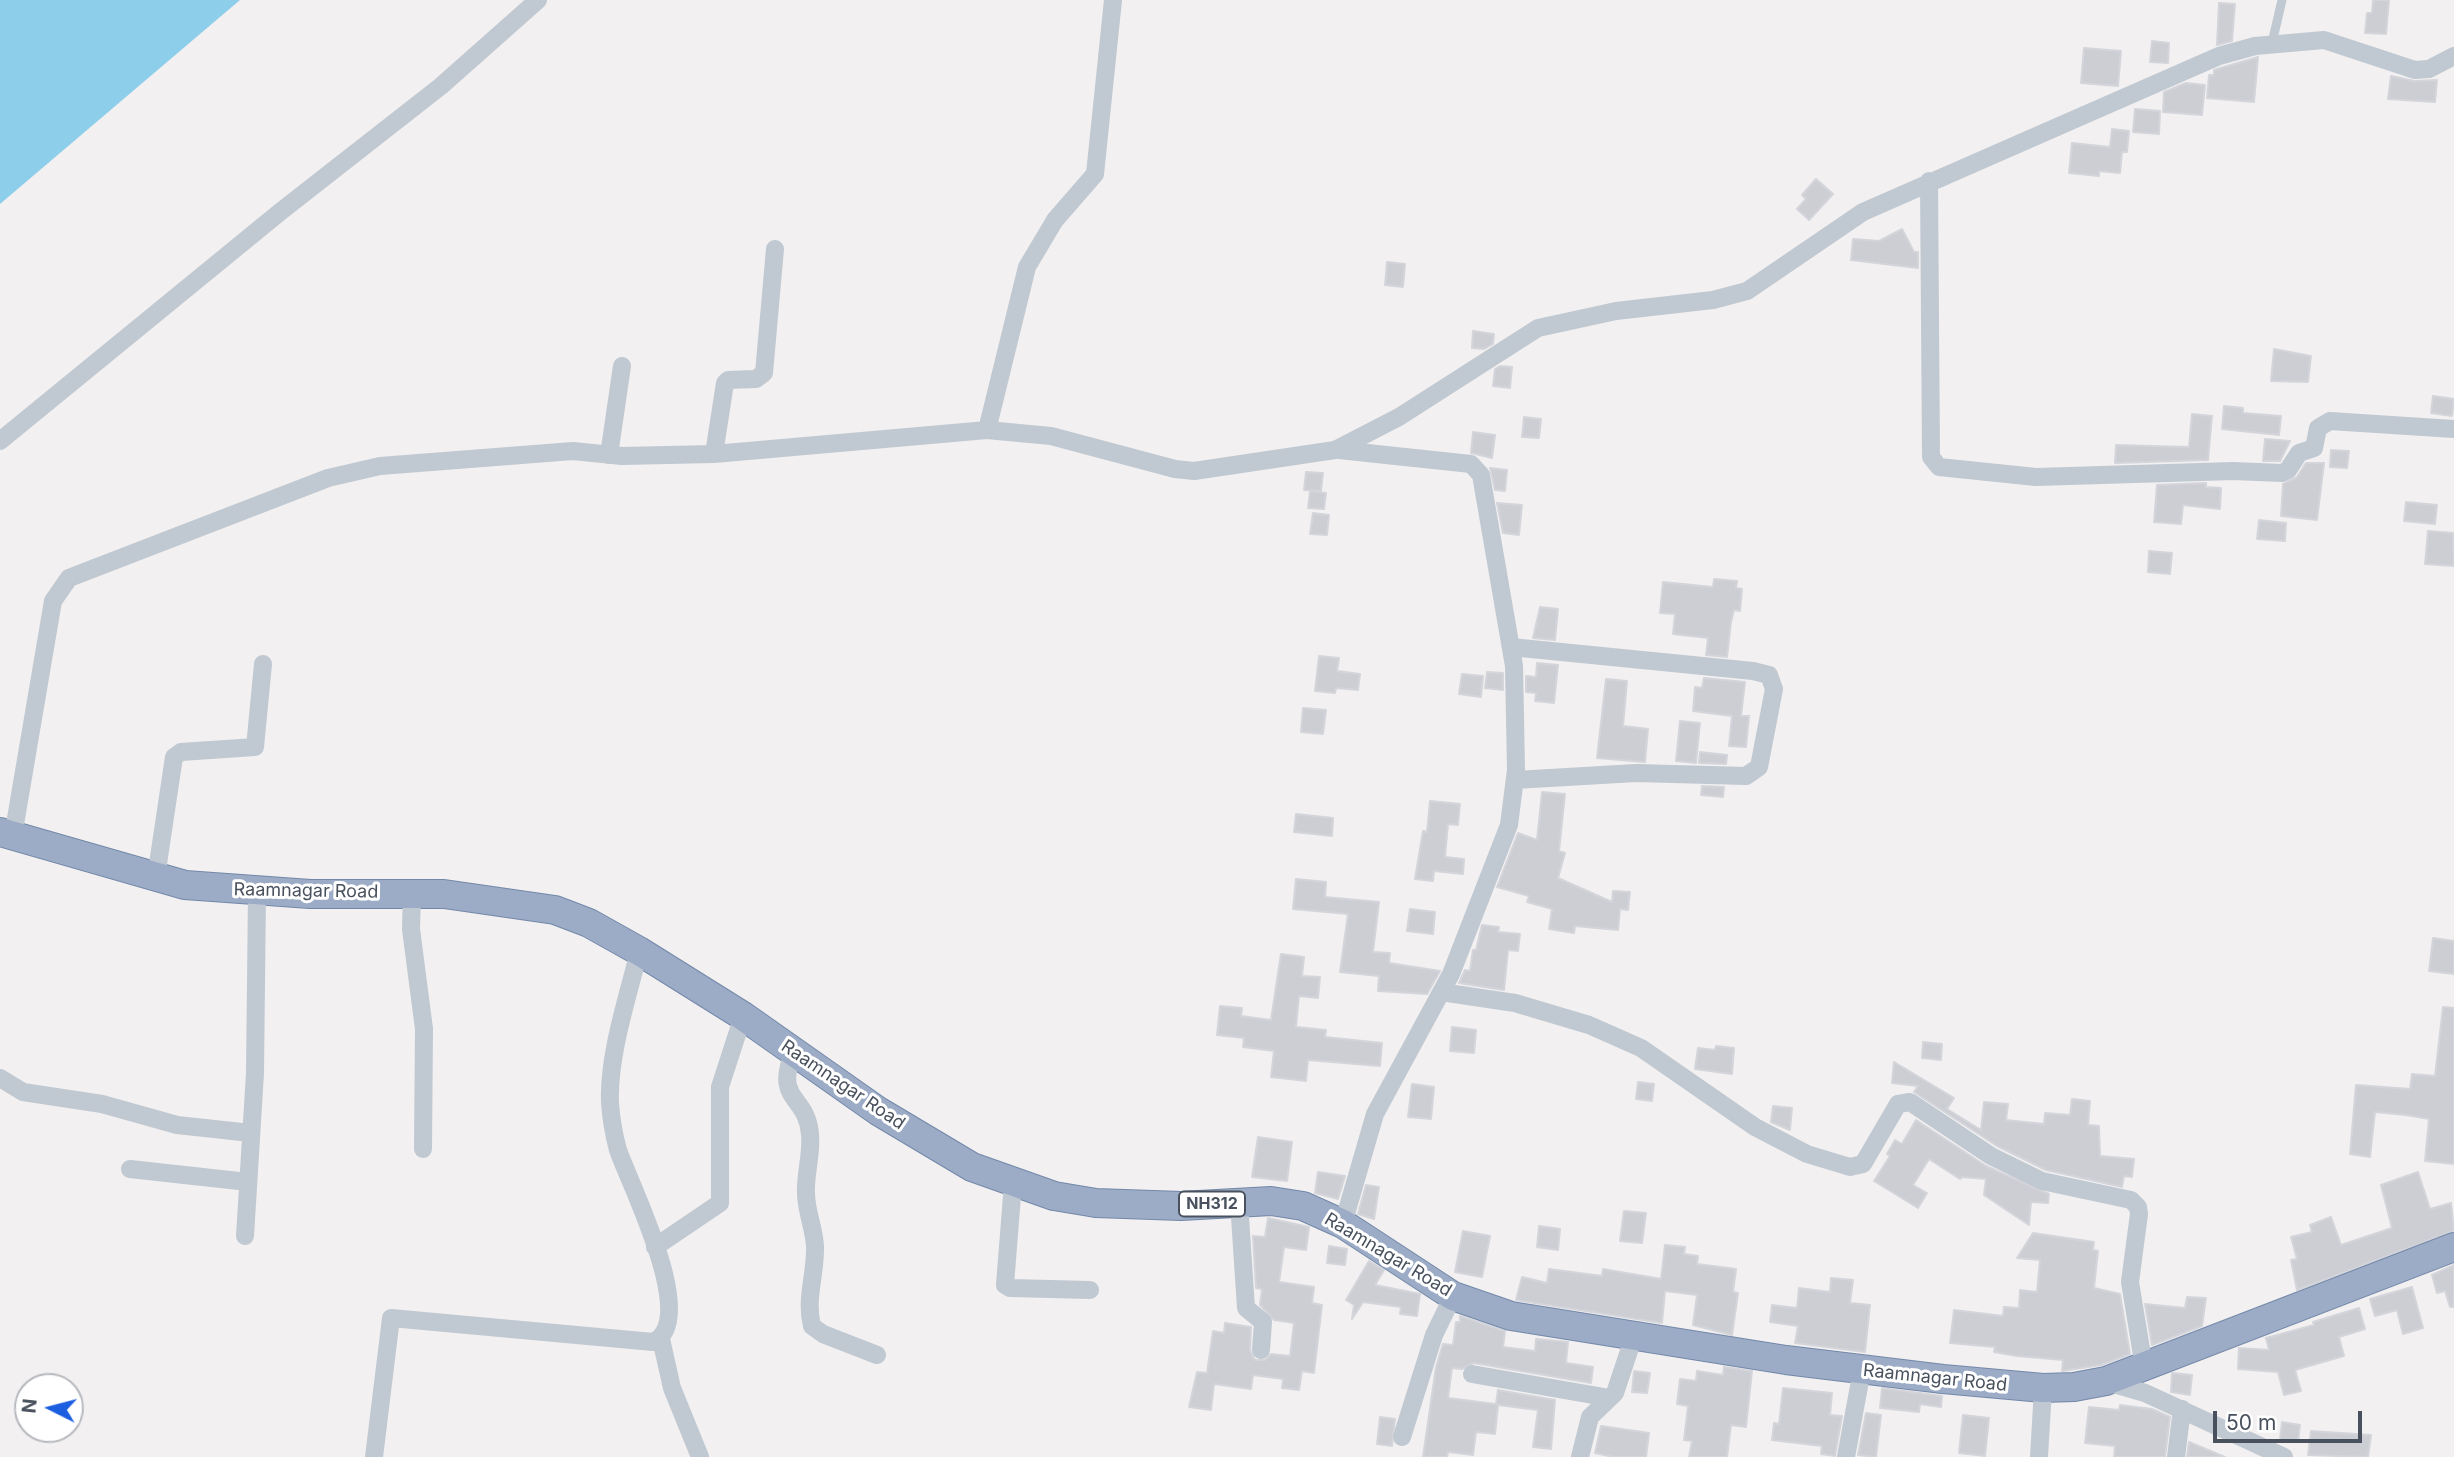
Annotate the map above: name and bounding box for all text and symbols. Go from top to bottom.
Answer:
street label: Raamnagar Road [234,879,378,903]
street label: Raamnagar Road [777,1036,909,1134]
road number: NH312 [1179,1192,1245,1216]
street label: Raamnagar Road [1320,1208,1456,1302]
street label: Raamnagar Road [1862,1360,2008,1396]
north arrow [14,1373,84,1443]
text: N [17,1398,42,1414]
scale bar [2216,1398,2365,1442]
text: 50 m [2226,1410,2276,1435]

